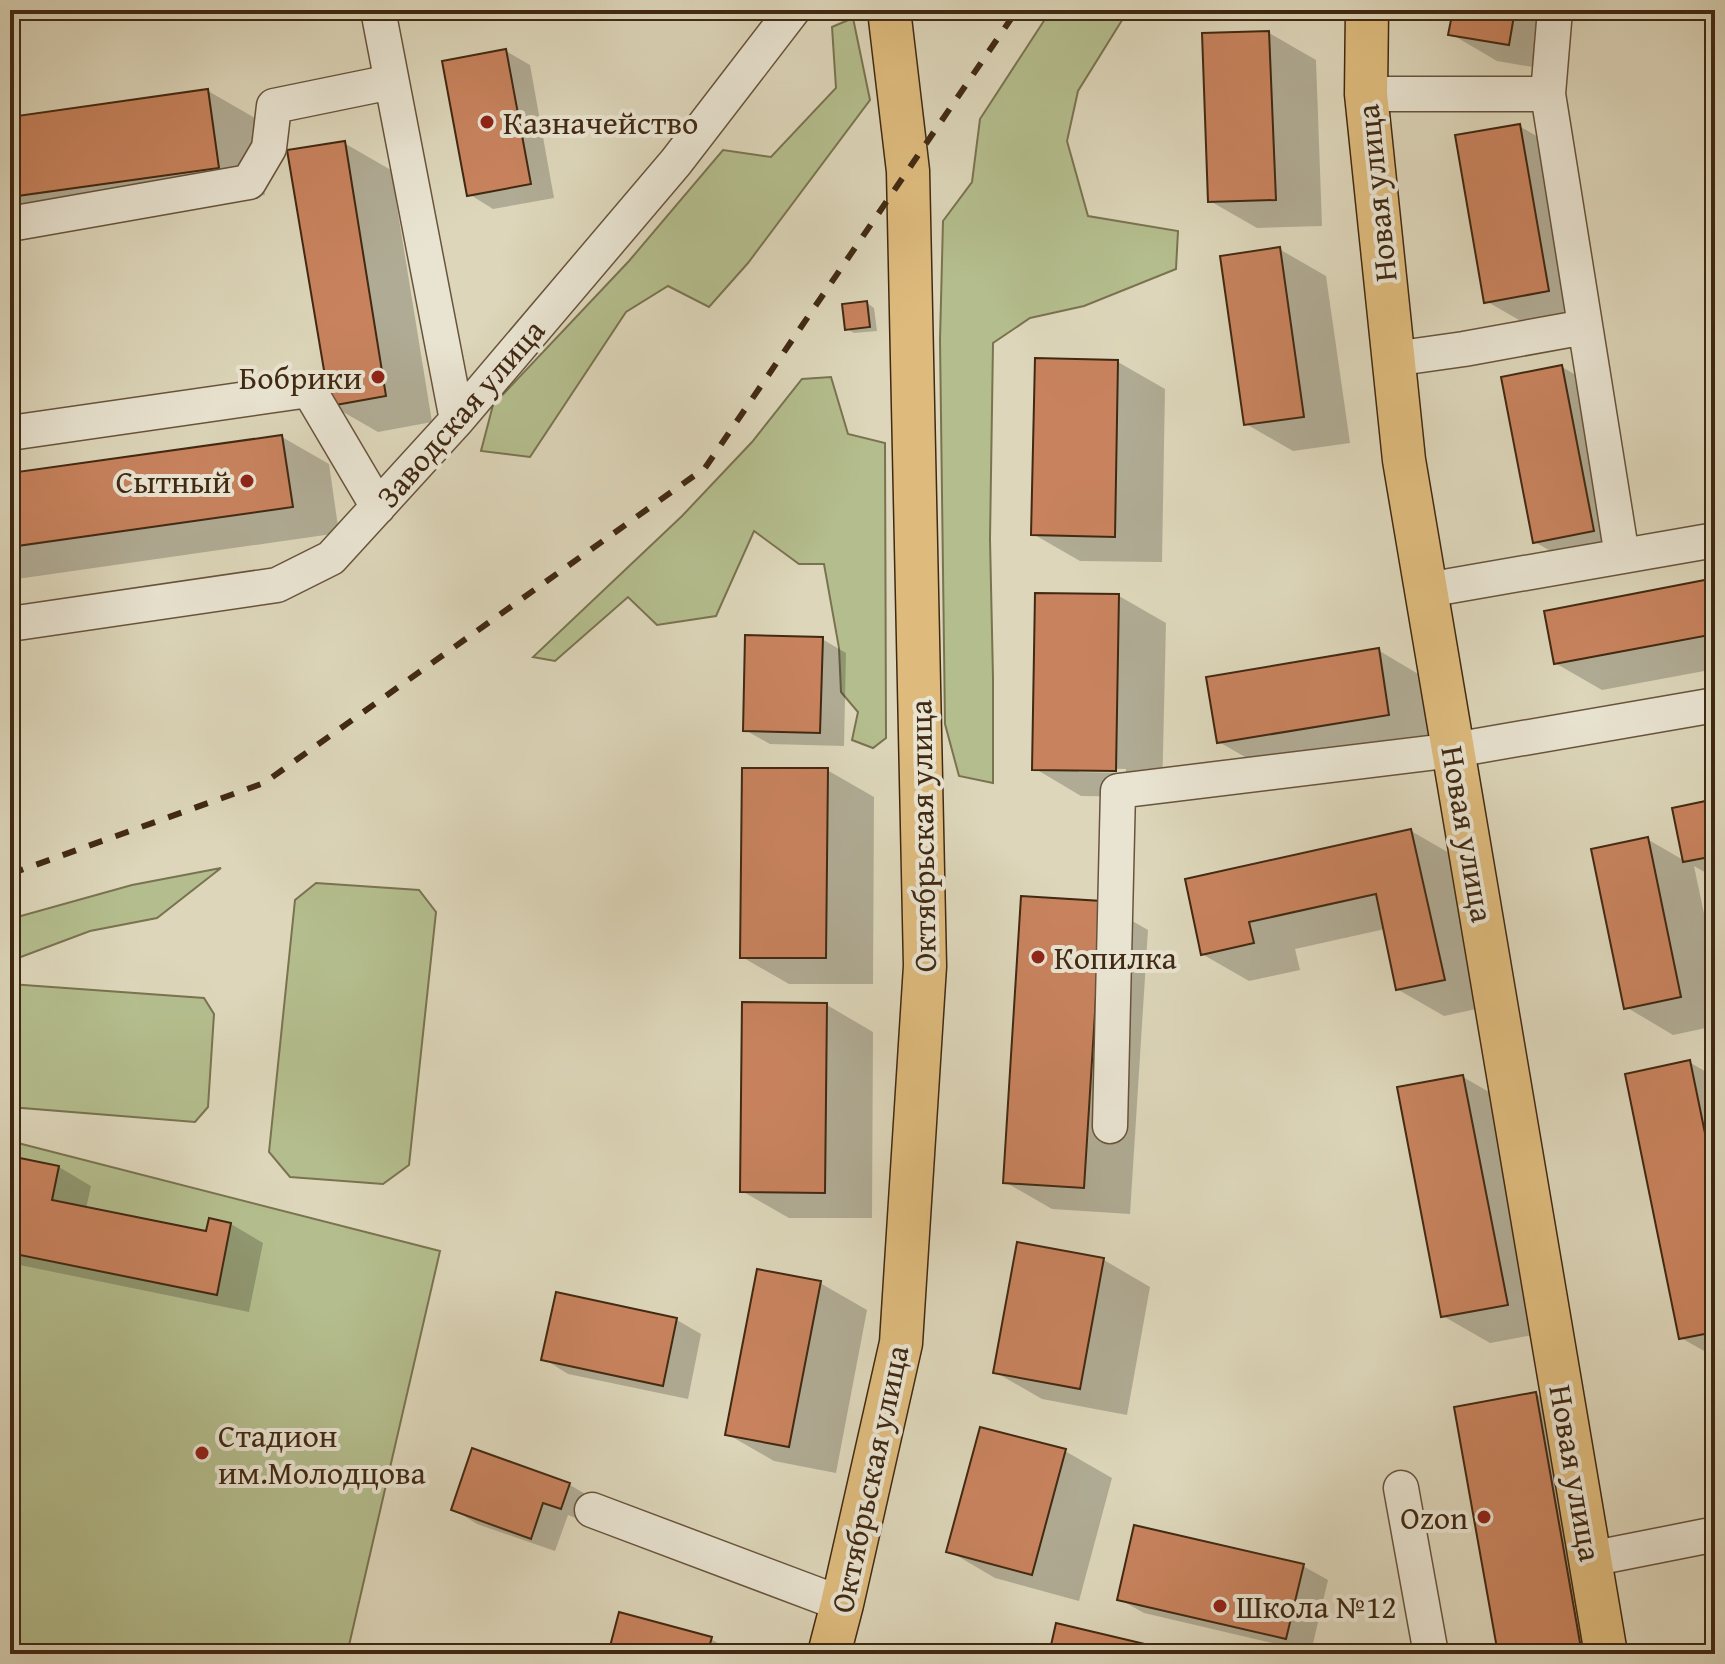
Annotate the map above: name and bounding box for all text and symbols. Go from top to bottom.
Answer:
place label: Казначейство [503,99,698,146]
street label: Новая улица [1343,101,1409,284]
marker: Казначейство [478,113,496,131]
street label: Заводская улица [365,308,556,518]
place label: Бобрики [239,354,362,401]
marker: Бобрики [369,368,387,386]
place label: Сытный [116,458,231,505]
marker: Сытный [238,472,256,490]
street label: Октябрьская улица [896,699,948,973]
street label: Новая улица [1429,742,1507,927]
place label: Копилка [1054,934,1177,981]
marker: Копилка [1029,948,1047,966]
street label: Октябрьская улица [818,1340,920,1617]
street label: Новая улица [1537,1381,1615,1566]
place label: Стадион им.Молодцова [218,1412,427,1496]
marker: Стадион им.Молодцова [193,1444,211,1462]
place label: Ozon [1400,1494,1468,1541]
marker: Ozon [1475,1508,1493,1526]
place label: Школа №12 [1236,1583,1397,1630]
marker: Школа №12 [1211,1597,1229,1615]

